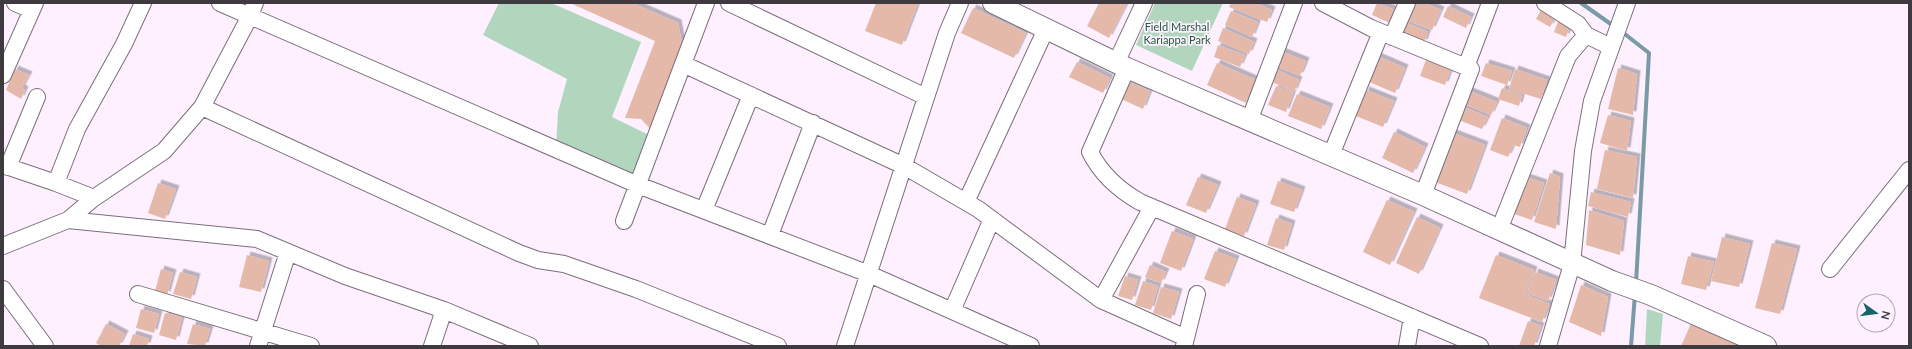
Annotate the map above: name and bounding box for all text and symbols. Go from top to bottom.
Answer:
park label: Field Marshal Kariappa Park [1144,20,1211,46]
north arrow [1856,293,1896,333]
text: N [1879,310,1894,321]

